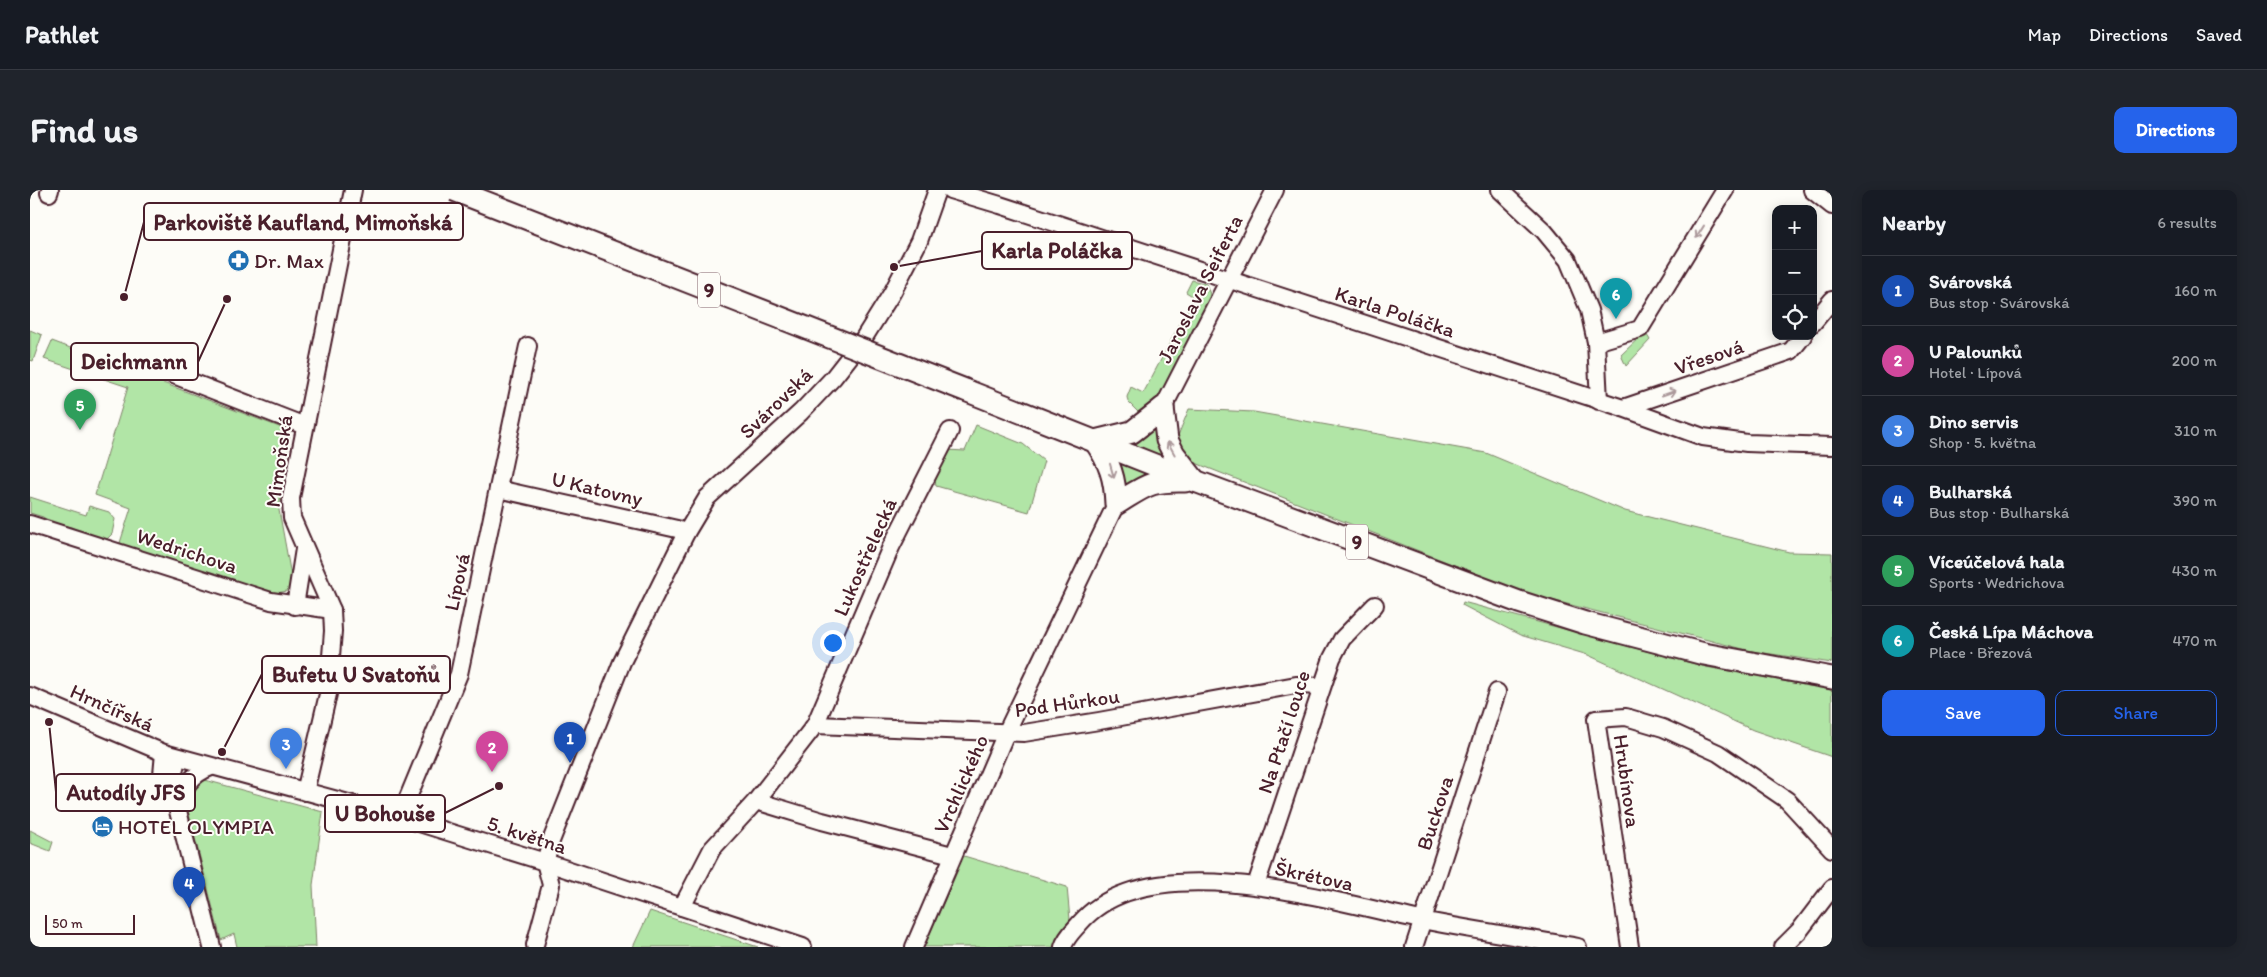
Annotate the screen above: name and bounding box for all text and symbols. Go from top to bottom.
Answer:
text: Pathlet [25,20,99,49]
text: Map [2028,24,2061,46]
text: Directions [2089,24,2168,46]
text: Saved [2196,24,2242,46]
button: Directions [2114,107,2237,153]
text: Find us [30,109,138,151]
callout: Parkoviště Kaufland, Mimoňská [144,203,463,240]
map controls [1772,205,1817,340]
button: + [1772,205,1817,250]
text: Parkoviště Kaufland, Mimoňská [153,209,453,236]
text: Nearby [1882,210,1946,235]
street label: Jaroslava Seiferta [1151,211,1248,367]
text: 6 results [2157,213,2217,232]
one-way arrow [1694,224,1704,238]
callout: Karla Poláčka [982,232,1132,269]
text: Karla Poláčka [992,237,1123,264]
place label: Dr. Max [254,248,324,273]
pharmacy icon: Dr. Max [226,249,250,273]
button: − [1772,250,1817,295]
text: Svárovská [1929,270,2012,293]
road number: 9 [698,272,720,308]
pin: 6 [1600,278,1632,319]
street label: Karla Poláčka [1332,280,1458,343]
text: 1 [1894,281,1902,300]
text: 160 m [2174,281,2217,300]
text: Bus stop · Svárovská [1929,293,2070,312]
button: locate [1772,295,1817,340]
street label: Vřesová [1671,333,1747,380]
text: U Palounků [1929,340,2022,363]
callout: Deichmann [71,343,198,380]
text: Deichmann [81,348,187,375]
text: 2 [1894,351,1902,370]
text: 200 m [2172,351,2217,370]
street label: Svárovská [734,362,817,443]
text: Hotel · Lípová [1929,363,2022,382]
one-way arrow [1661,387,1677,397]
pin: 5 [64,389,96,430]
text: Dino servis [1929,410,2018,433]
street label: Mimoňská [260,413,297,509]
text: 3 [1894,421,1902,440]
text: 310 m [2174,421,2217,440]
text: Shop · 5. května [1929,433,2036,452]
one-way arrow [1166,440,1176,455]
one-way arrow [1107,463,1117,479]
street label: U Katovny [549,466,645,511]
text: Bulharská [1929,480,2012,503]
text: 4 [1893,491,1903,510]
text: 390 m [2173,491,2217,510]
street label: Lukostřelecká [827,494,902,620]
text: Bus stop · Bulharská [1929,503,2069,522]
street label: Wedrichova [134,522,241,579]
road number: 9 [1346,524,1368,560]
text: Víceúčelová hala [1929,550,2064,573]
street label: Lípová [438,551,475,613]
text: 5 [1894,561,1902,580]
text: 430 m [2172,561,2217,580]
text: Sports · Wedrichova [1929,573,2065,592]
text: Česká Lípa Máchova [1929,620,2093,643]
your location [820,630,846,656]
text: 6 [1894,631,1902,650]
text: 470 m [2173,631,2217,650]
text: Place · Březová [1929,643,2032,662]
callout: Bufetu U Svatoňů [262,656,450,693]
text: Bufetu U Svatoňů [272,661,441,688]
street label: Na Ptačí louce [1252,667,1315,797]
street label: Hrnčířská [67,678,158,737]
street label: Pod Hůrkou [1013,683,1121,722]
button: Save [1882,690,2045,736]
button: Share [2055,690,2217,736]
pin: 1 [554,722,586,763]
pin: 3 [270,728,302,769]
pin: 2 [476,731,508,772]
street label: Vrchlického [928,731,993,837]
street label: Hrubínova [1609,733,1646,829]
street label: Buckova [1411,772,1458,853]
callout: Autodíly JFS [56,774,195,811]
text: Autodíly JFS [66,779,185,806]
callout: U Bohouše [325,795,445,832]
text: U Bohouše [335,800,435,827]
street label: 5. května [484,810,570,859]
place label: HOTEL OLYMPIA [118,814,275,839]
hotel icon: HOTEL OLYMPIA [90,815,114,839]
street label: Škrétova [1273,855,1356,896]
pin: 4 [173,867,205,908]
scale bar [45,912,135,935]
text: 50 m [52,915,83,932]

